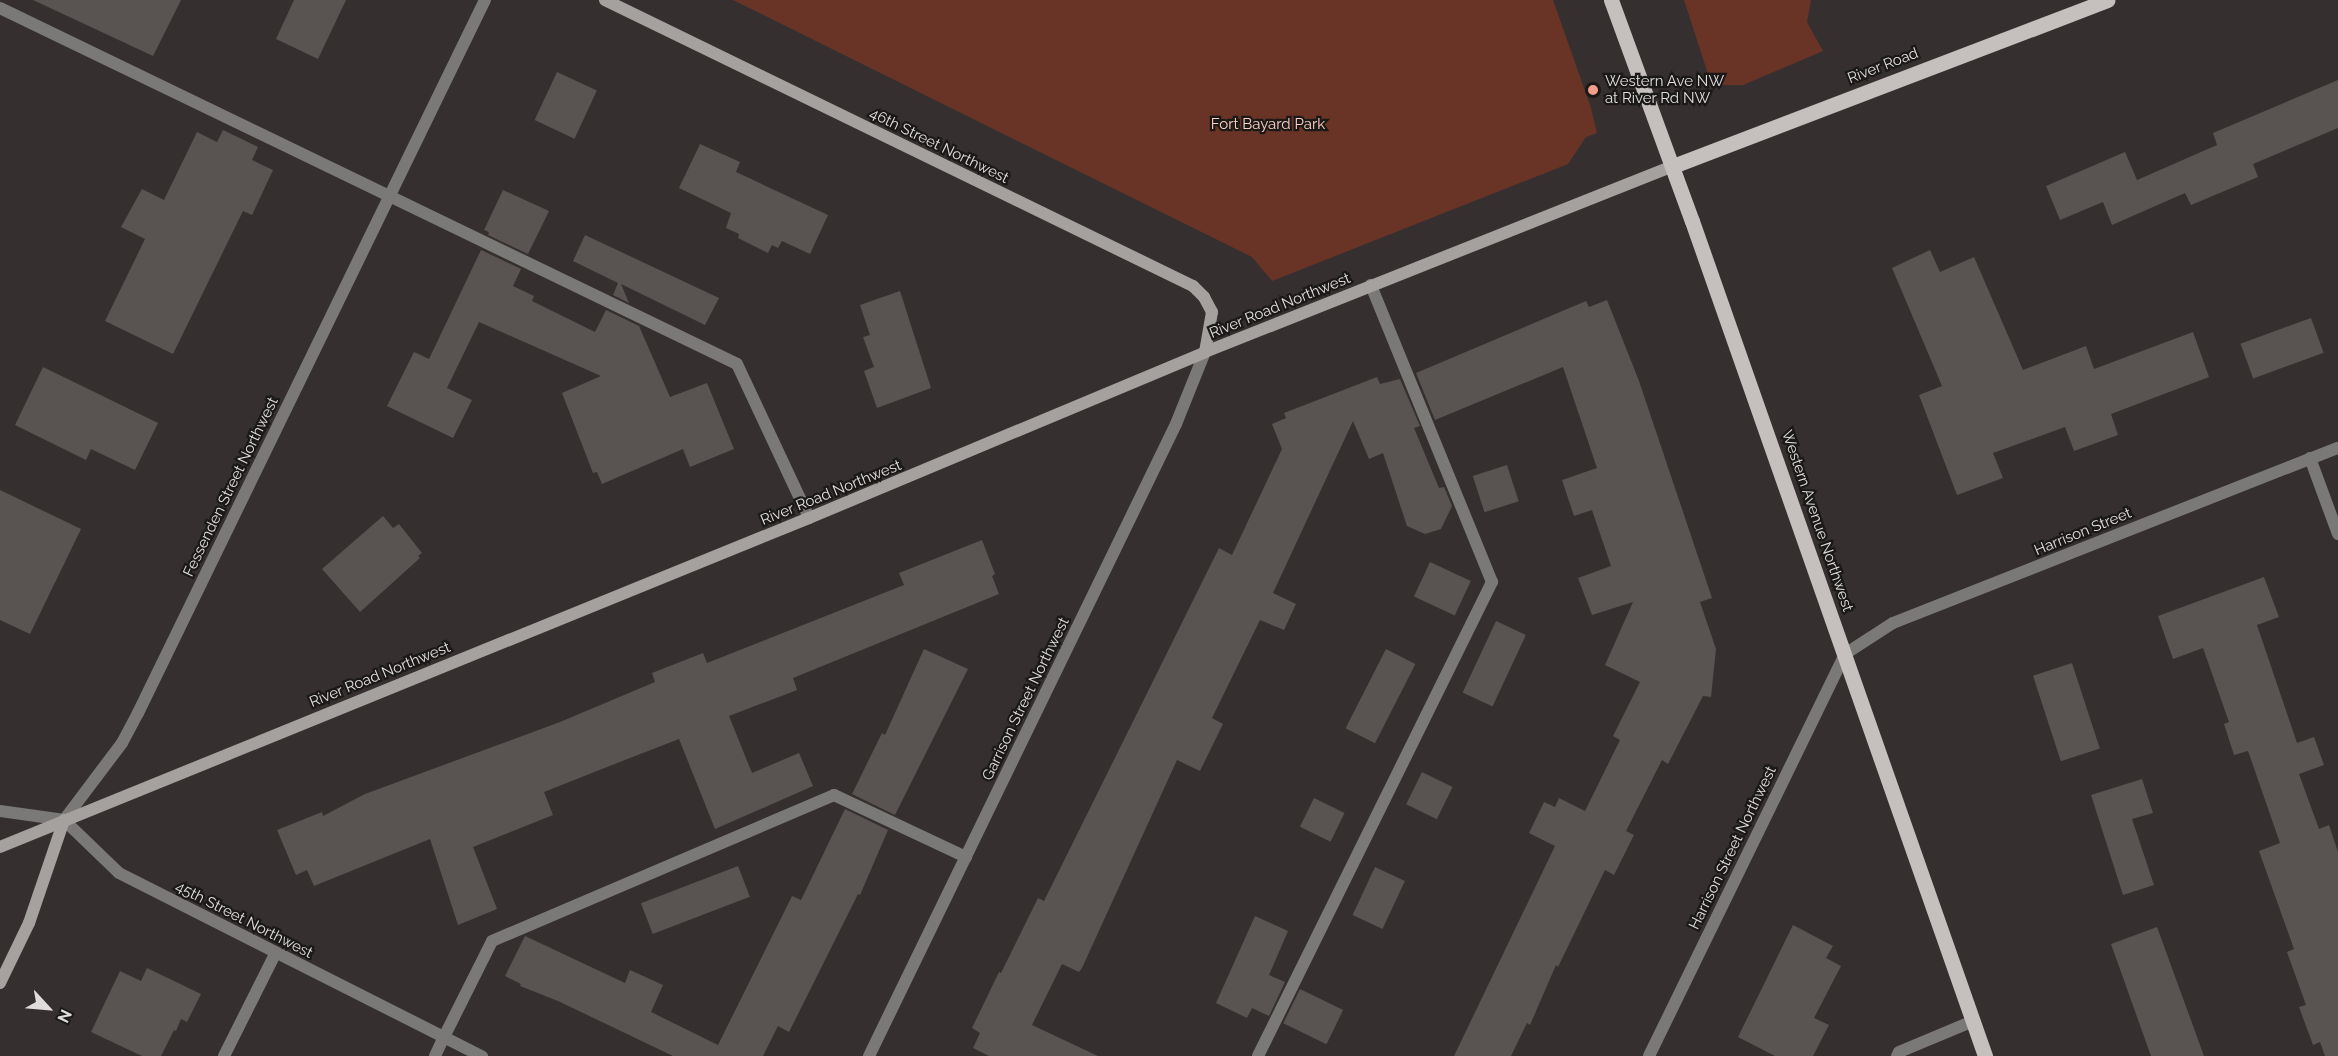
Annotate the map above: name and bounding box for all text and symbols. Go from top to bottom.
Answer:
street label: River Road [1845,44,1921,88]
place label: Western Ave NW at River Rd NW [1605,72,1725,107]
marker: Western Ave NW at River Rd NW [1586,83,1600,97]
street label: 46th Street Northwest [867,104,1011,188]
park label: Fort Bayard Park [1211,116,1325,134]
street label: River Road Northwest [1207,269,1353,343]
street label: Fessenden Street Northwest [180,394,282,580]
street label: Western Avenue Northwest [1777,428,1857,614]
street label: River Road Northwest [758,456,904,530]
street label: Harrison Street [2032,504,2134,560]
street label: Garrison Street Northwest [979,615,1073,783]
street label: River Road Northwest [307,638,453,712]
street label: Harrison Street Northwest [1686,763,1780,933]
street label: 45th Street Northwest [172,878,316,962]
north arrow [18,978,78,1038]
text: N [53,1006,76,1026]

